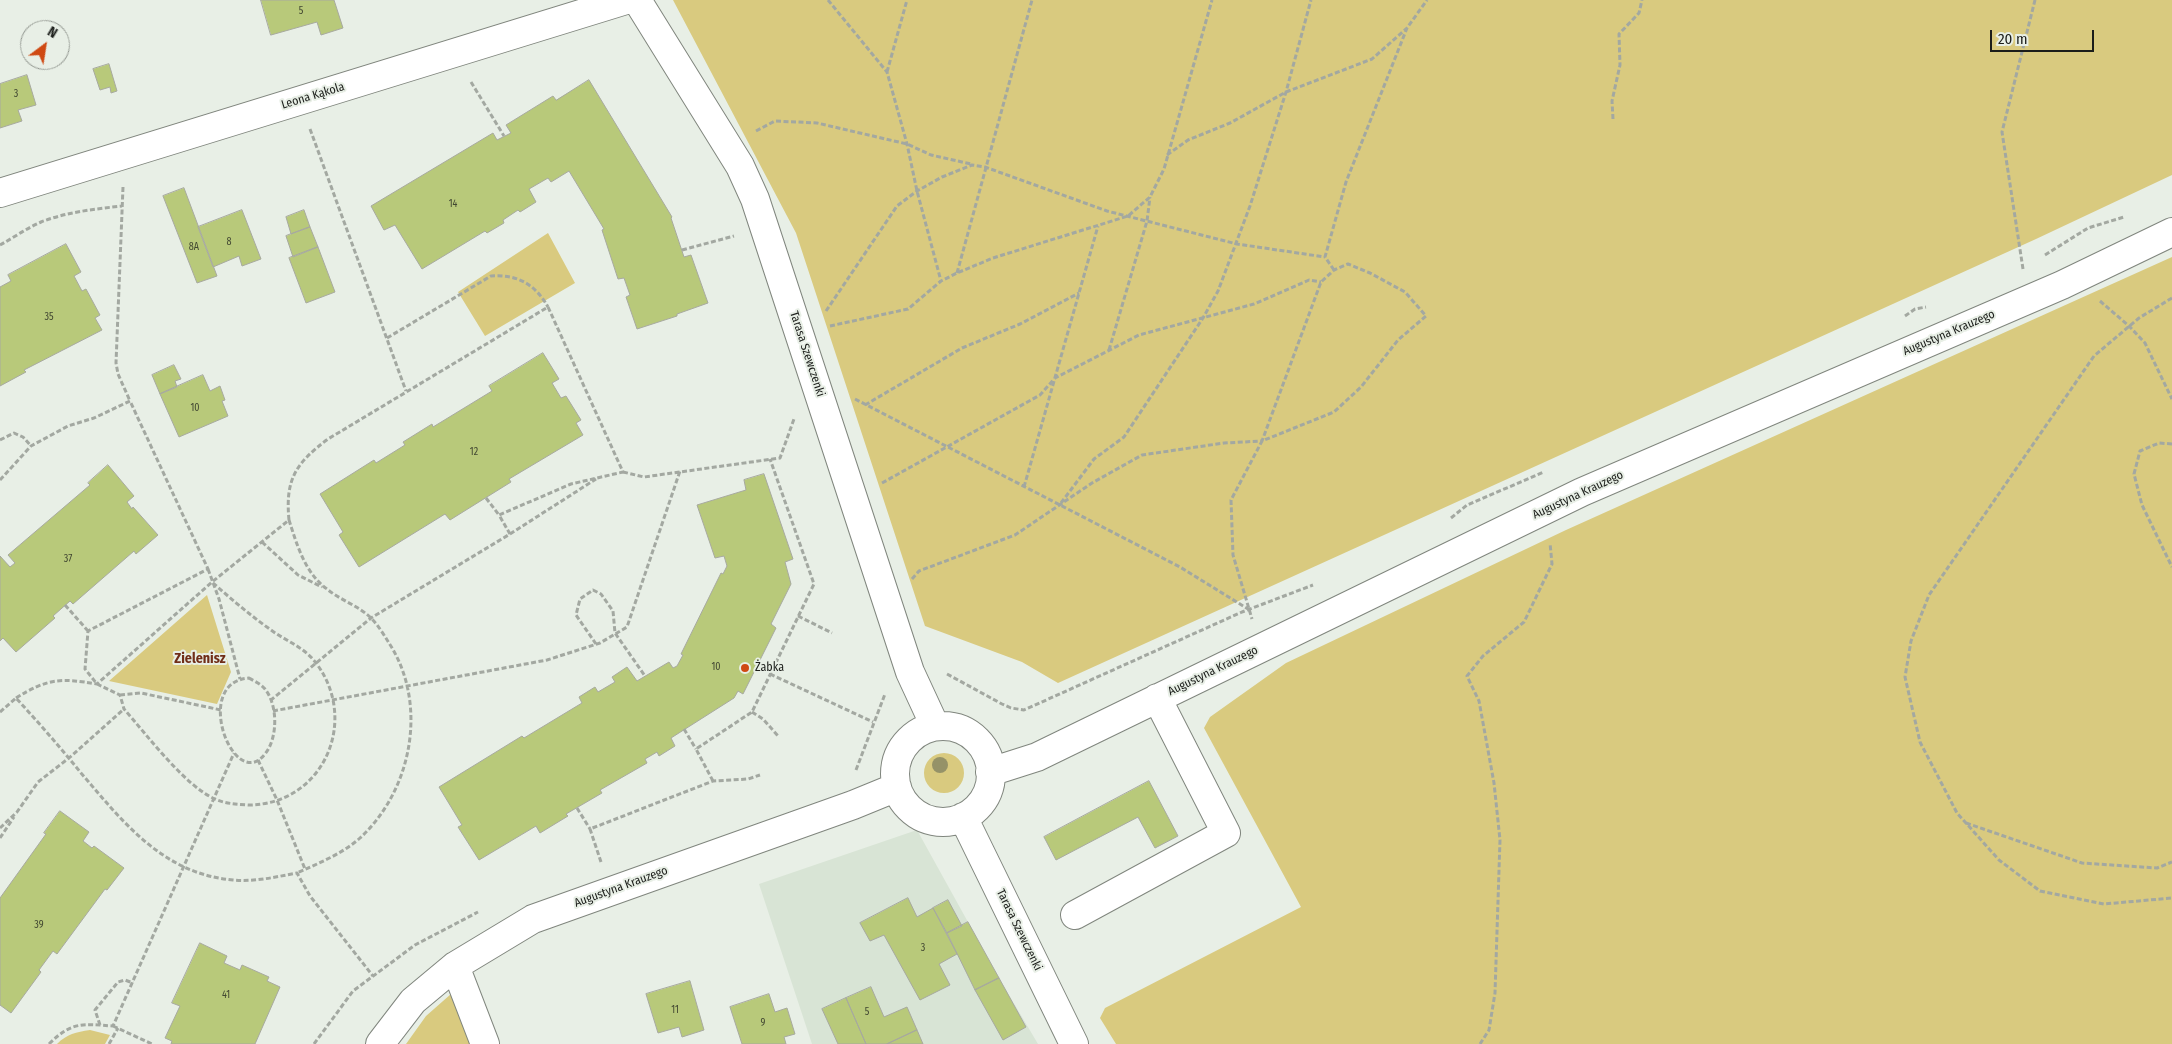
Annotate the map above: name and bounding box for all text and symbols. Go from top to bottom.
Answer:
house number: 5 [299,5,303,17]
north arrow [20,20,70,70]
scale bar [1992,20,2096,52]
text: N [44,23,60,42]
text: 20 m [1998,30,2028,48]
street label: Leona Kąkola [280,80,346,112]
house number: 3 [14,88,18,100]
house number: 14 [449,198,457,210]
house number: 8 [227,236,231,248]
house number: 8A [189,241,199,253]
street label: Augustyna Krauzego [1901,307,1997,359]
street label: Tarasa Szewczenki [786,309,828,399]
house number: 35 [44,311,54,323]
house number: 10 [190,402,200,414]
house number: 12 [470,446,478,458]
street label: Augustyna Krauzego [1530,468,1626,522]
house number: 37 [64,553,72,565]
street label: Augustyna Krauzego [1166,643,1260,699]
district label: Zielenisz [174,651,226,667]
house number: 10 [711,661,721,673]
place label: Żabka [755,661,784,675]
marker: Żabka [739,662,751,674]
street label: Augustyna Krauzego [572,863,670,911]
street label: Tarasa Szewczenki [993,887,1045,973]
house number: 39 [34,919,44,931]
house number: 3 [921,942,925,954]
house number: 41 [222,989,230,1001]
house number: 11 [671,1004,679,1016]
house number: 5 [865,1006,869,1018]
house number: 9 [761,1017,765,1029]

